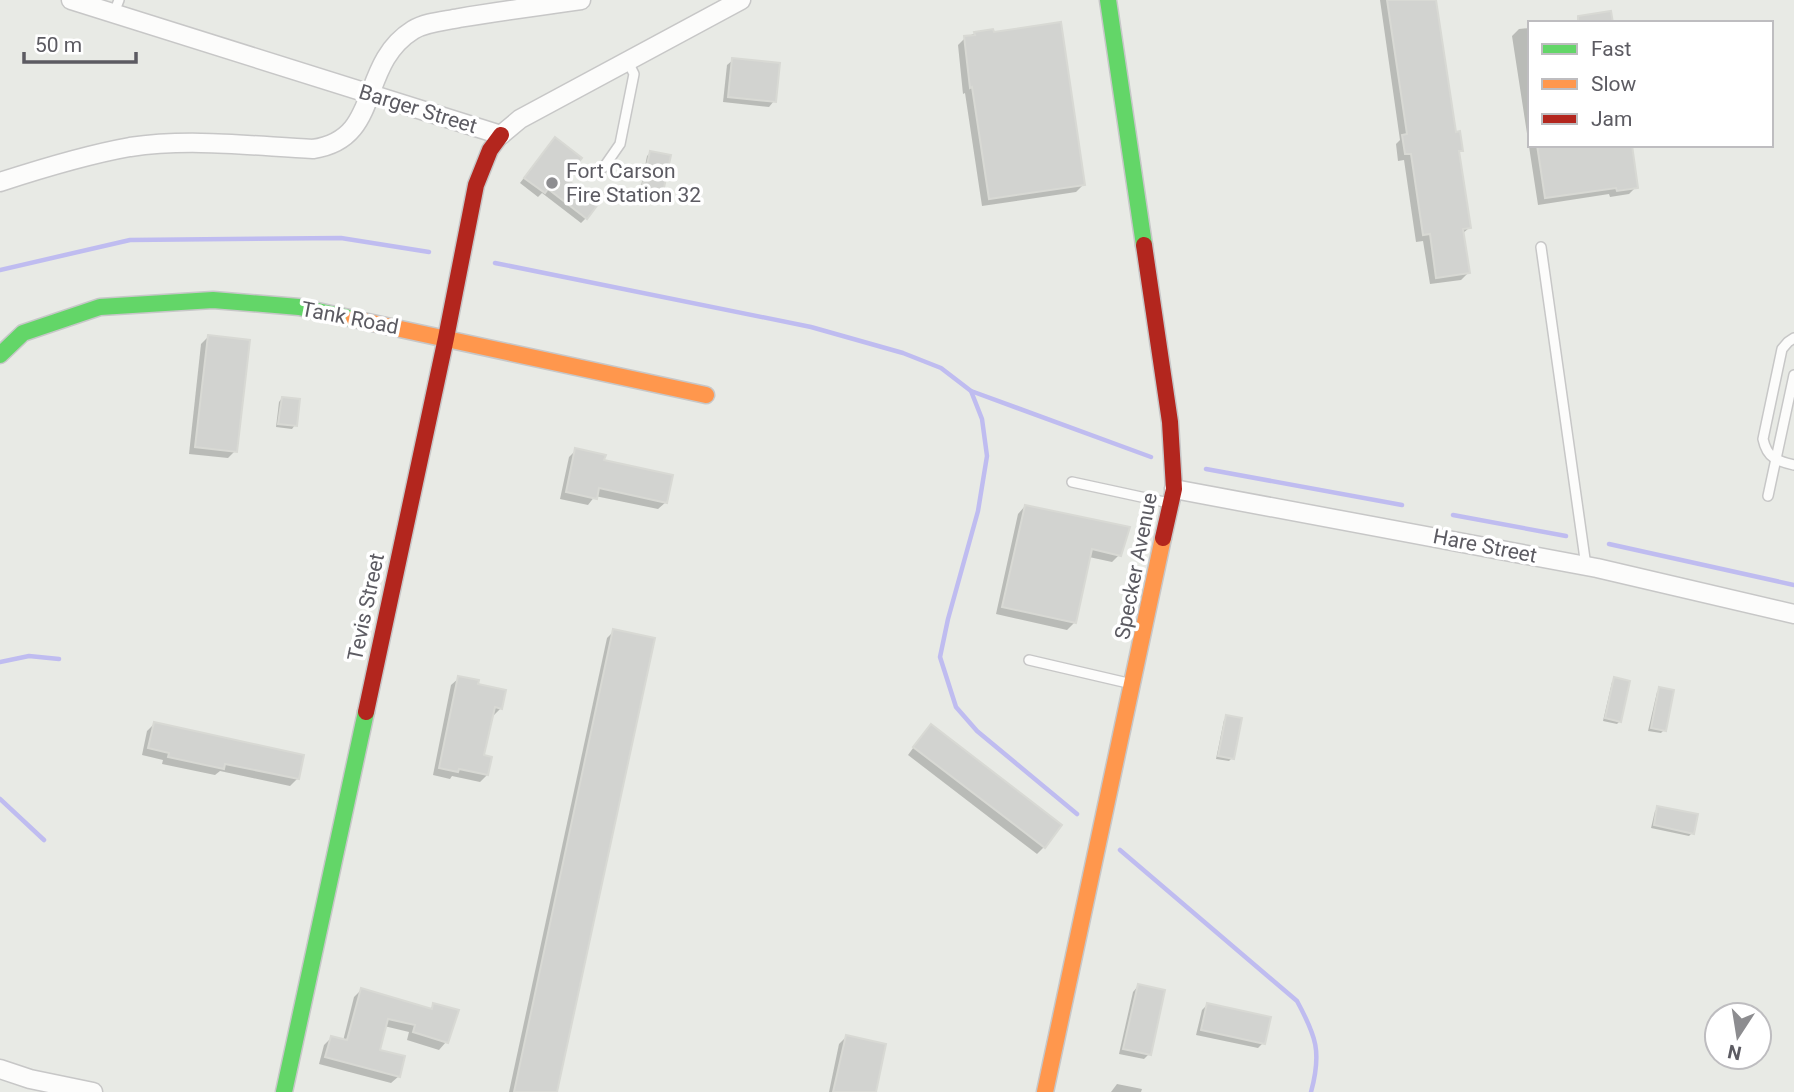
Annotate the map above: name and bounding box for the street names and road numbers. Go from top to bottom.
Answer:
street label: Barger Street [356,80,480,138]
street label: Tank Road [299,297,401,339]
street label: Specker Avenue [1110,491,1162,641]
street label: Hare Street [1431,524,1539,568]
street label: Tevis Street [343,551,389,663]

